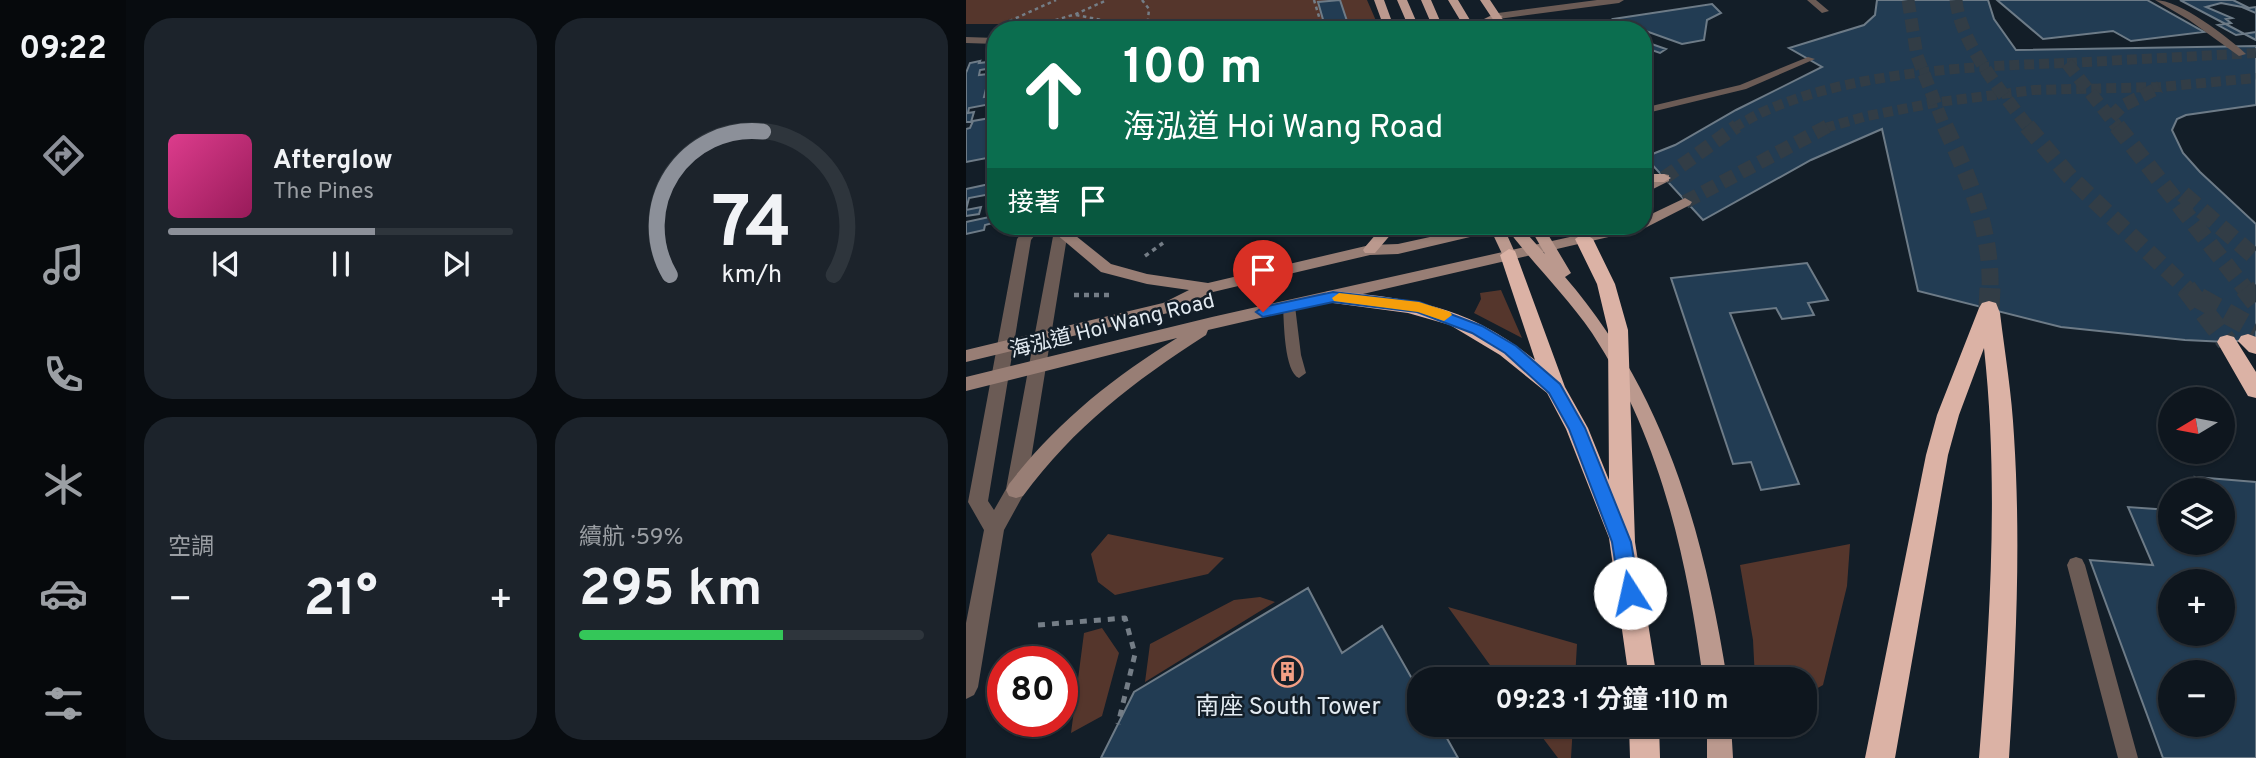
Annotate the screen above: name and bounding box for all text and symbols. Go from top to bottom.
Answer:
text: 09:22 [19,30,107,70]
text: 100 m [1123,39,1262,101]
icon: ahead [1008,49,1099,140]
text: 海泓道 Hoi Wang Road [1123,109,1443,149]
icon: directions [39,131,88,180]
text: Afterglow [273,145,393,178]
text: The Pines [273,178,374,207]
text: 74 [712,181,791,273]
icon: arrive [1074,182,1112,220]
text: 接著 [1008,188,1060,221]
icon: music [39,240,88,289]
pin [1233,240,1293,312]
icon: previous [207,245,245,283]
icon: pause [322,245,360,283]
icon: next [437,245,475,283]
icon: arrive [1244,251,1282,289]
text: km/h [721,260,782,292]
street label: 海泓道 Hoi Wang Road [1007,288,1218,365]
icon: phone [39,350,88,399]
north arrow [2158,387,2235,464]
map controls [2158,387,2235,737]
icon: climate [39,460,88,509]
button: layers [2158,478,2235,555]
text: 續航 · 59% [579,524,684,553]
text: 空調 [168,534,214,563]
position arrow [1593,556,1667,630]
text: 295 km [579,558,762,624]
text: 21° [303,568,378,634]
icon: car [39,569,88,618]
button: + [2158,569,2235,646]
text: − [168,577,193,626]
text: + [488,577,513,626]
speed limit sign: 80 [987,646,1078,737]
building icon: 南座 South Tower [1271,655,1305,689]
button: − [2158,660,2235,737]
icon: filters [39,679,88,728]
text: 09:23 · 1 分鐘 · 110 m [1496,685,1728,718]
place label: 南座 South Tower [1195,693,1381,723]

